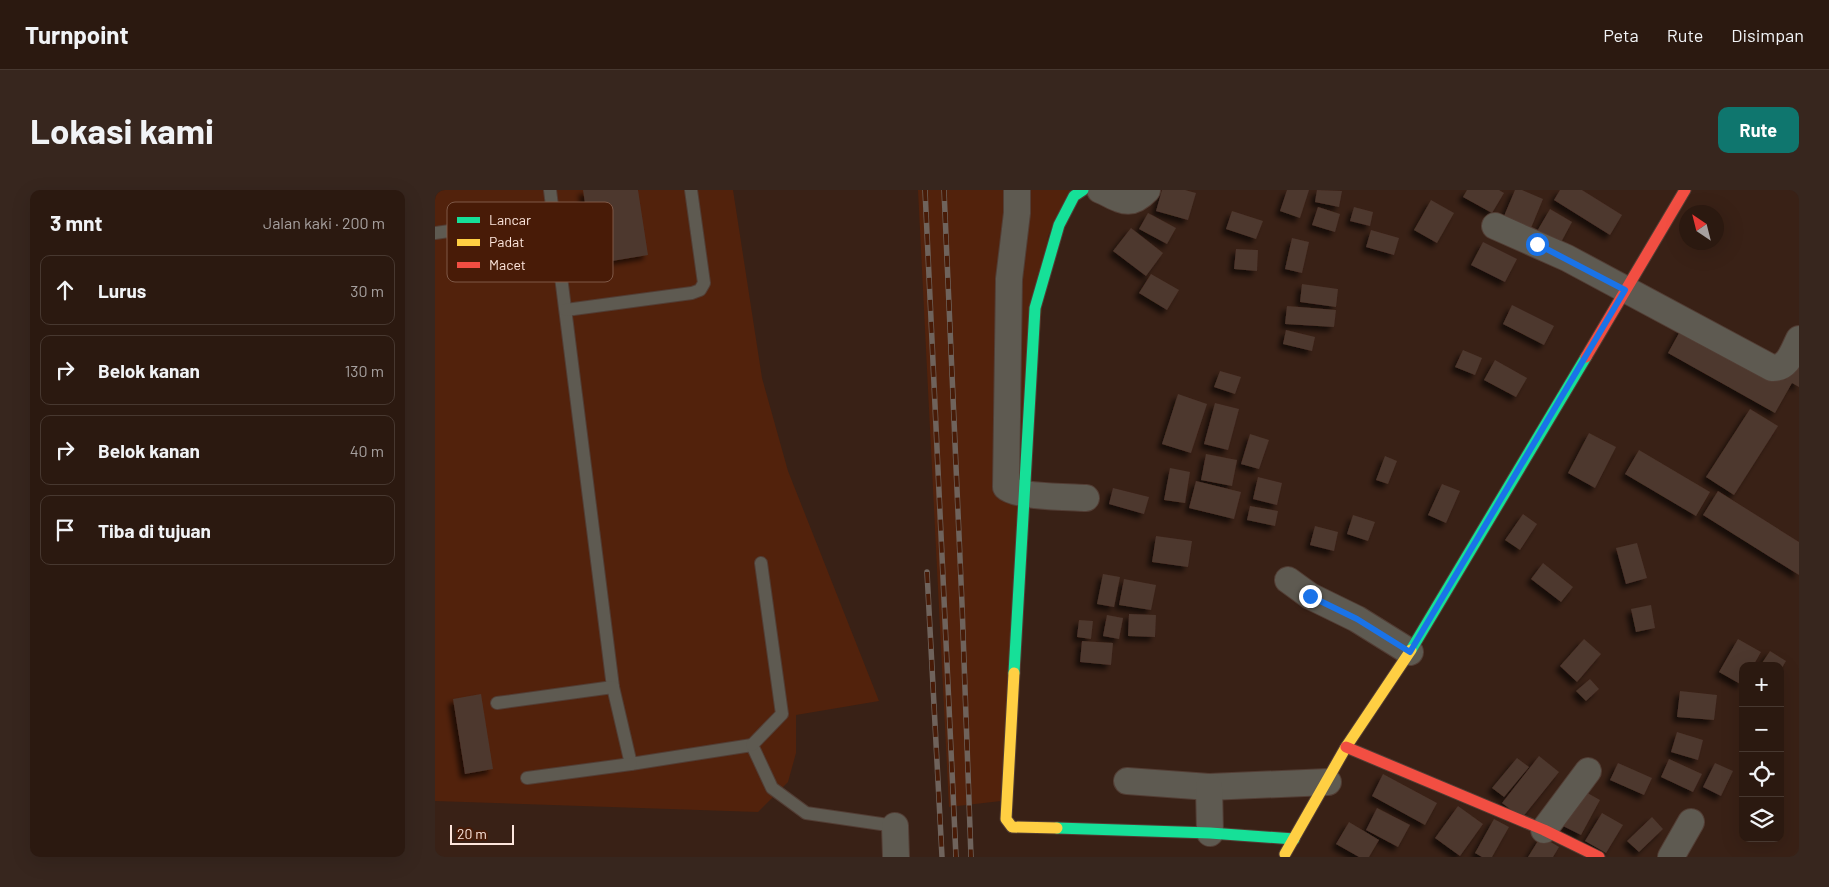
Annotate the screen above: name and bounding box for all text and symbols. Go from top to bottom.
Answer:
text: Turnpoint [25,20,129,49]
text: Peta [1603,24,1639,46]
text: Rute [1667,24,1703,46]
text: Disimpan [1731,24,1804,46]
button: Rute [1718,107,1799,153]
text: Lokasi kami [30,109,214,151]
legend [447,202,613,282]
north arrow [1679,205,1724,250]
text: 3 mnt [50,210,103,235]
text: Lancar [489,211,531,228]
text: Jalan kaki · 200 m [263,213,385,232]
text: Padat [489,233,524,250]
route start [1526,233,1549,256]
text: Macet [489,256,526,273]
icon: ahead [51,276,79,304]
text: Lurus [98,279,146,302]
text: 30 m [350,281,384,300]
icon: right [51,356,79,384]
text: Belok kanan [98,359,200,382]
text: 130 m [345,361,384,380]
icon: right [51,436,79,464]
text: Belok kanan [98,439,200,462]
text: 40 m [350,441,384,460]
icon: arrive [51,516,79,544]
text: Tiba di tujuan [98,519,211,542]
route end [1299,585,1322,608]
map controls [1739,662,1784,842]
button: + [1739,662,1784,707]
button: − [1739,707,1784,752]
button: locate [1739,752,1784,797]
button: layers [1739,797,1784,842]
scale bar [450,822,514,845]
text: 20 m [457,825,487,842]

